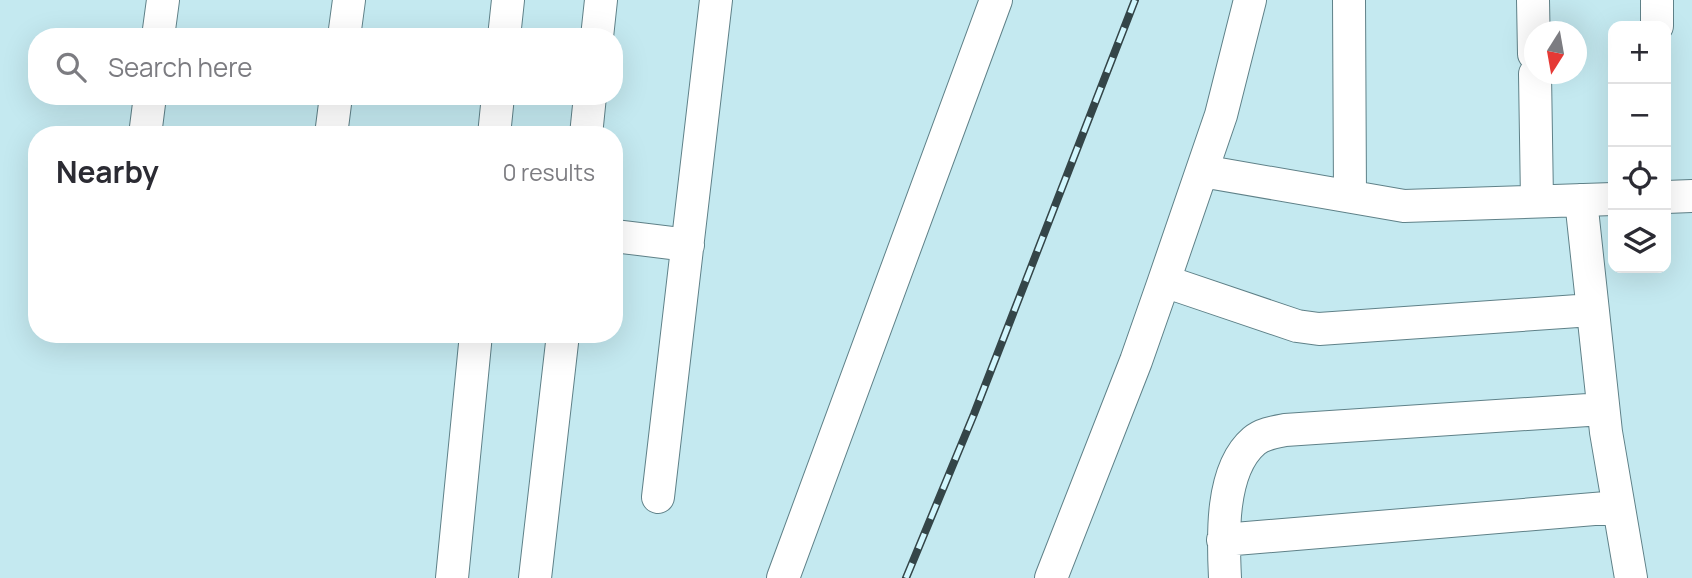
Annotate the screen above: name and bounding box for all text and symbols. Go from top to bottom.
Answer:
north arrow [1524,21,1587,84]
map controls [1608,21,1671,273]
button: + [1608,21,1671,84]
search box [28,28,623,105]
icon: search [52,48,90,86]
text: Search here [108,49,253,85]
button: − [1608,84,1671,147]
button: locate [1608,147,1671,210]
text: Nearby [56,151,159,192]
text: 0 results [502,156,595,188]
button: layers [1608,210,1671,273]

